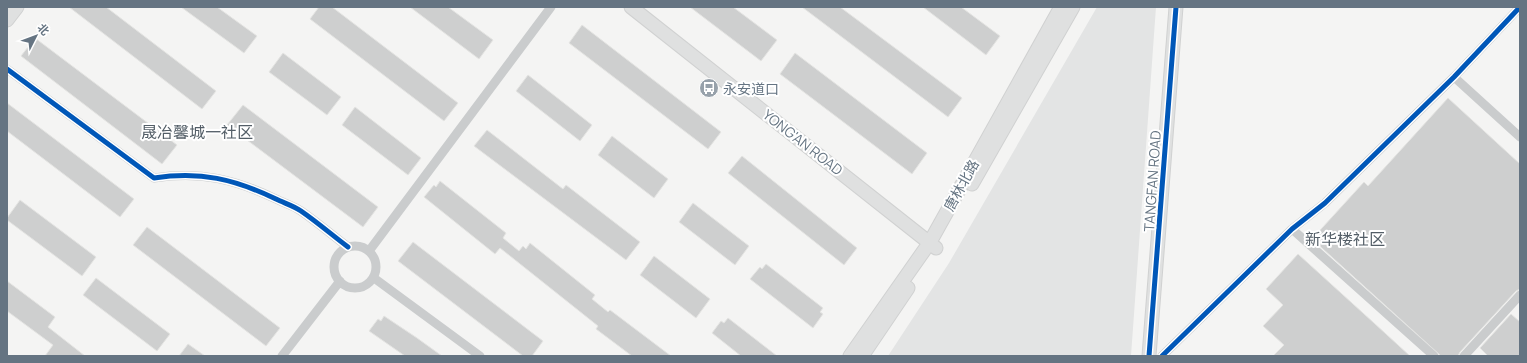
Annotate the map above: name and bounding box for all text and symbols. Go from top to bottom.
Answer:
north arrow [16,16,56,56]
text: 北 [35,20,53,38]
bus stop icon: 永安道口 [698,77,720,99]
place label: 永安道口 [723,79,779,98]
street label: YONG'AN ROAD [759,105,847,179]
district label: 晟冶馨城一社区 [141,121,253,143]
street label: TANGFAN ROAD [1139,130,1165,232]
street label: 唐林北路 [939,156,983,214]
district label: 新华楼社区 [1305,228,1385,250]

